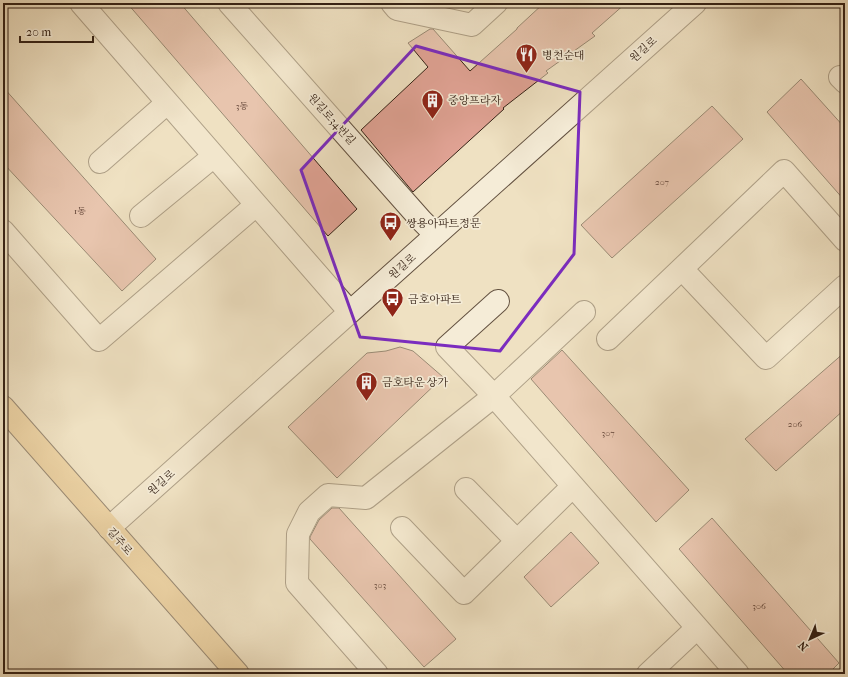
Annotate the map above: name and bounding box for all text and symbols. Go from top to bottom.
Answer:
scale bar [20,18,93,44]
text: 20 m [26,25,51,39]
street label: 원길로 [627,34,660,65]
restaurant icon: 병천순대 [513,42,539,75]
place label: 병천순대 [542,49,585,62]
building icon: 중앙프라자 [420,87,446,120]
street label: 원길로34번길 [305,91,358,148]
place label: 중앙프라자 [448,94,502,107]
house number: 3동 [236,101,248,111]
house number: 207 [655,177,670,187]
house number: 1동 [74,206,86,216]
bus stop icon: 쌍용아파트정문 [378,210,404,243]
place label: 쌍용아파트정문 [406,217,481,230]
street label: 원길로 [386,251,419,282]
bus stop icon: 금호아파트 [380,286,406,319]
place label: 금호아파트 [408,293,462,306]
building icon: 금호타운 상가 [353,369,379,402]
place label: 금호타운 상가 [382,376,448,389]
house number: 206 [788,419,802,429]
house number: 307 [602,428,615,438]
street label: 원길로 [145,467,178,498]
street label: 길주로 [104,525,135,558]
house number: 303 [374,580,386,590]
house number: 306 [752,601,766,611]
north arrow [790,619,830,659]
text: N [795,638,811,653]

